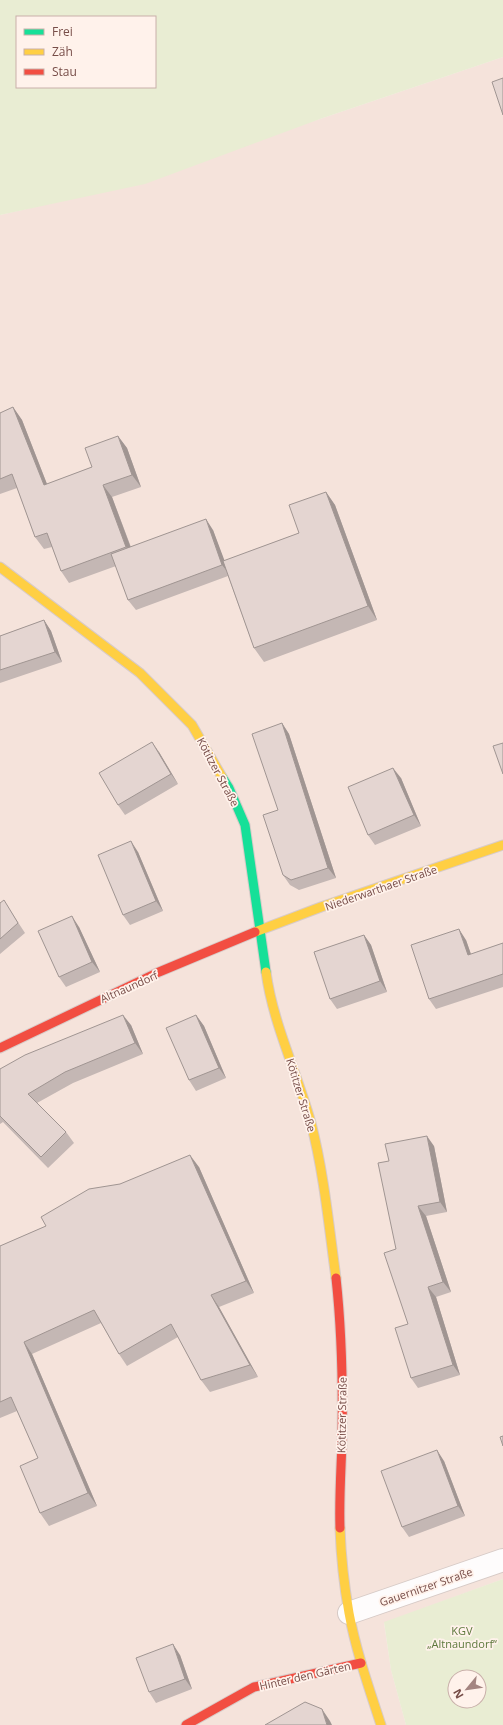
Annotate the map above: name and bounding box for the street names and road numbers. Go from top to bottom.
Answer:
street label: Kötitzer Straße [194,735,243,809]
street label: Niederwarthaer Straße [323,861,439,914]
street label: Altnaundorf [98,967,161,1006]
street label: Kötitzer Straße [283,1056,320,1134]
street label: Kötitzer Straße [333,1377,350,1453]
street label: Gauernitzer Straße [377,1564,474,1609]
street label: Hinter den Gärten [258,1658,352,1693]

